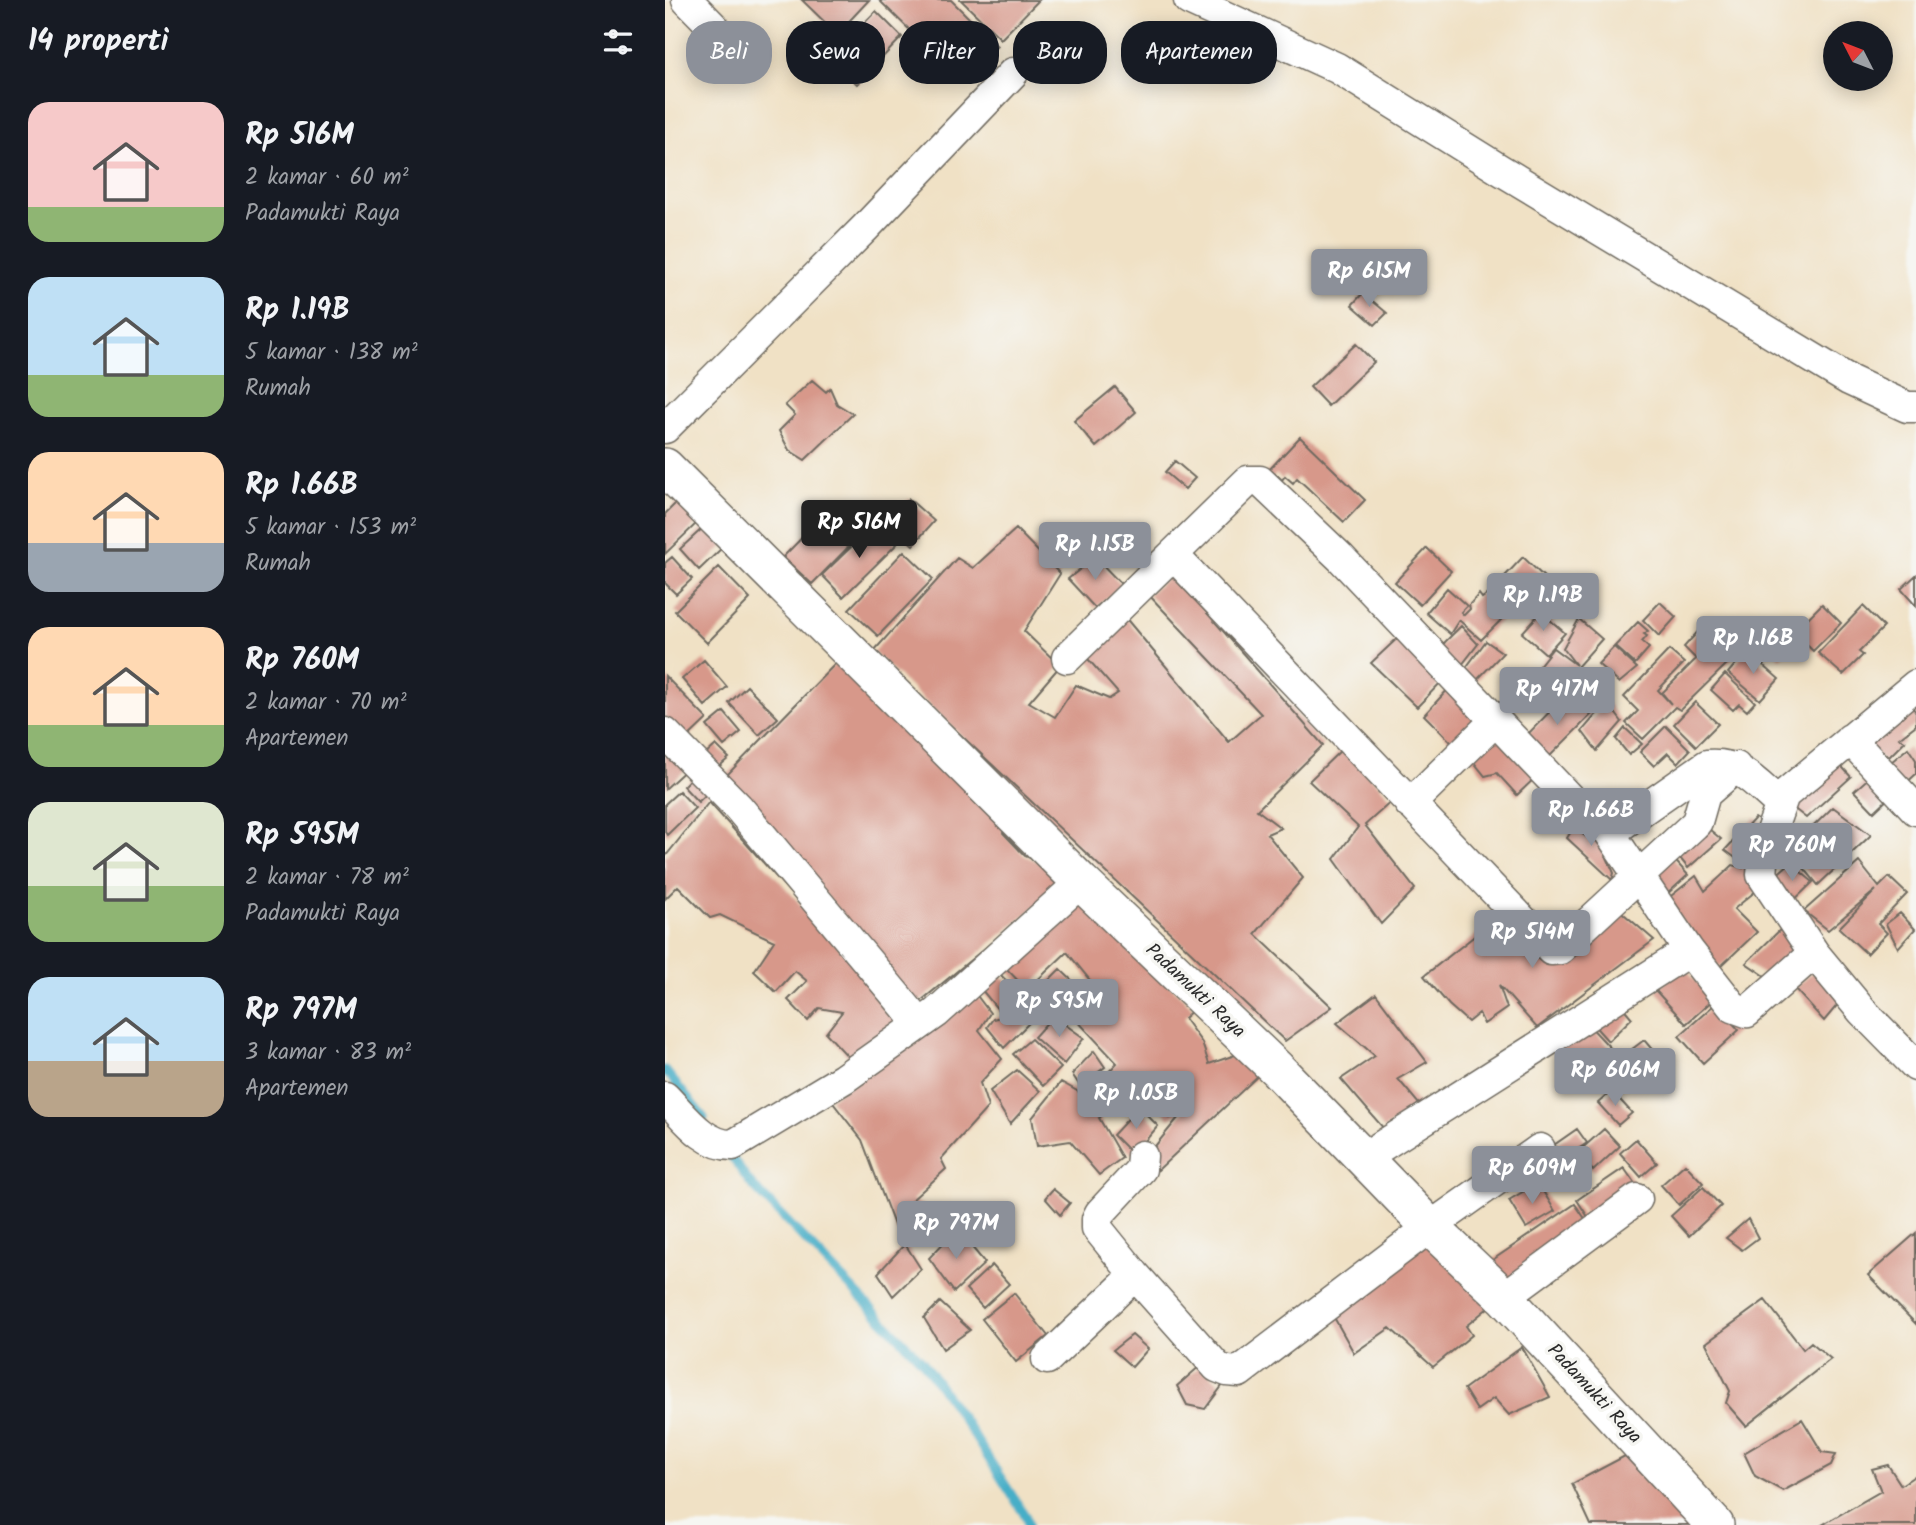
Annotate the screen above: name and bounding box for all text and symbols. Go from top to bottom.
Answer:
text: 14 properti [28,18,169,66]
chip: Beli [686,21,772,84]
chip: Sewa [786,21,885,84]
chip: Filter [899,21,999,84]
chip: Baru [1013,21,1107,84]
chip: Apartemen [1121,21,1277,84]
north arrow [1823,21,1893,91]
map controls [1823,21,1893,91]
icon: filters [599,23,637,61]
text: Rp 516M [245,112,354,160]
icon: home [84,130,168,214]
text: 2 kamar · 60 m² [245,160,409,196]
text: Padamukti Raya [245,196,400,232]
pin: Rp 615M [1304,250,1434,309]
text: Rp 615M [1327,254,1411,290]
text: Rp 1.19B [245,287,350,335]
icon: home [84,305,168,389]
text: 5 kamar · 138 m² [245,335,418,371]
text: Rumah [245,371,311,407]
text: Rp 1.66B [245,462,358,510]
icon: home [84,480,168,564]
pin: Rp 516M [794,500,924,560]
text: Rp 516M [817,505,901,541]
text: 5 kamar · 153 m² [245,510,416,546]
pin: Rp 1.15B [1023,522,1167,582]
text: Rp 1.15B [1055,527,1135,563]
text: Rumah [245,546,311,582]
pin: Rp 1.19B [1471,574,1615,633]
text: Rp 1.19B [1503,578,1583,614]
pin: Rp 1.16B [1681,616,1825,676]
text: Rp 1.16B [1712,621,1794,657]
text: Rp 760M [245,637,359,685]
icon: home [84,655,168,739]
pin: Rp 417M [1492,668,1622,727]
text: Rp 417M [1516,672,1598,708]
text: 2 kamar · 70 m² [245,685,406,721]
text: Apartemen [245,721,349,757]
pin: Rp 1.66B [1519,788,1663,848]
text: Rp 1.66B [1548,793,1634,829]
text: Rp 595M [245,812,359,860]
pin: Rp 760M [1727,824,1857,883]
text: Rp 760M [1748,828,1836,864]
icon: home [84,830,168,914]
text: 2 kamar · 78 m² [245,860,409,896]
text: Padamukti Raya [245,896,400,932]
pin: Rp 514M [1467,911,1597,970]
text: Rp 514M [1490,915,1574,951]
street label: Padamukti Raya [1138,936,1252,1046]
pin: Rp 595M [994,979,1124,1039]
text: Rp 595M [1015,984,1103,1020]
text: Rp 797M [245,987,357,1035]
icon: home [84,1005,168,1089]
text: 3 kamar · 83 m² [245,1035,411,1071]
pin: Rp 606M [1550,1048,1680,1108]
text: Rp 606M [1570,1053,1660,1089]
text: Apartemen [245,1071,349,1107]
pin: Rp 1.05B [1064,1072,1208,1131]
text: Rp 1.05B [1093,1076,1179,1112]
pin: Rp 609M [1467,1146,1597,1206]
text: Rp 609M [1488,1151,1576,1187]
pin: Rp 797M [891,1202,1021,1261]
text: Rp 797M [913,1206,999,1242]
street label: Padamukti Raya [1539,1337,1649,1451]

